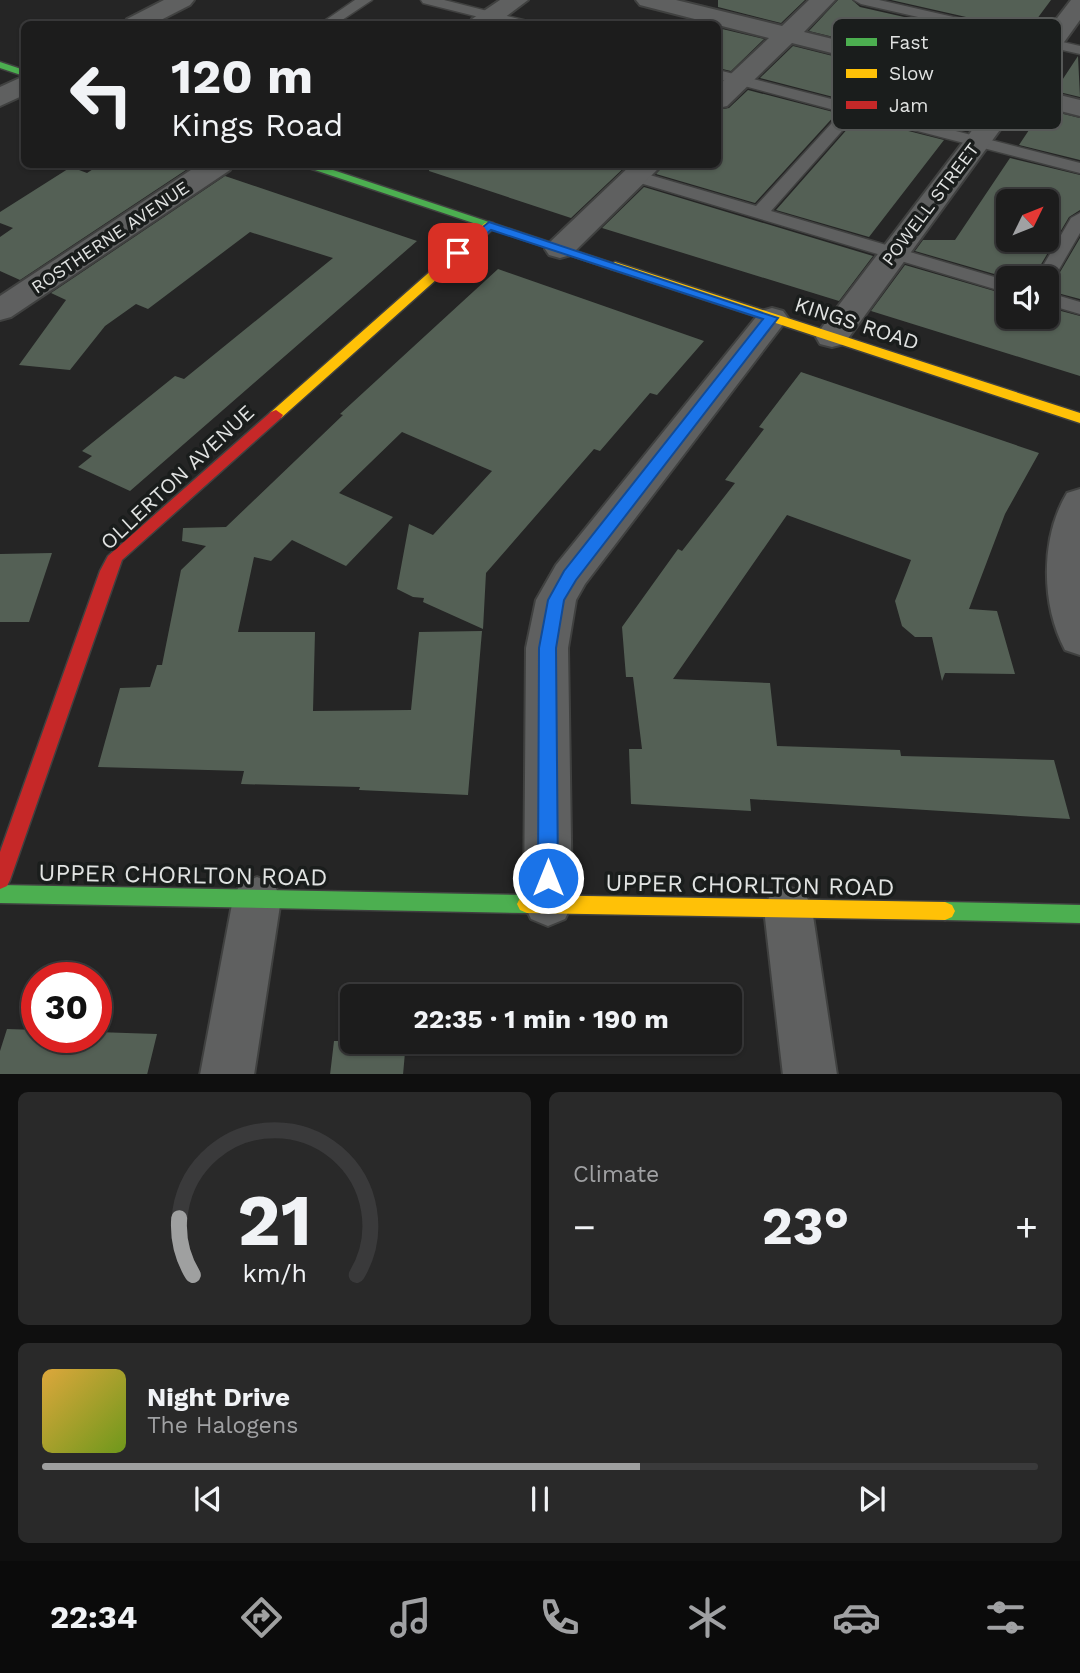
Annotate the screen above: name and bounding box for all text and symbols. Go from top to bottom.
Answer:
legend [832,18,1062,130]
text: Fast [889,31,928,54]
text: 120 m [171,47,313,105]
icon: left [56,49,147,140]
text: Slow [889,62,934,85]
text: Jam [889,94,928,117]
text: Kings Road [171,106,343,144]
street label: POWELL STREET [877,139,983,269]
street label: ROSTHERNE AVENUE [27,176,193,298]
north arrow [996,189,1059,252]
map controls [996,189,1059,329]
pin [428,223,488,283]
icon: arrive [439,234,477,272]
button: sound [996,266,1059,329]
street label: KINGS ROAD [792,291,922,355]
street label: OLLERTON AVENUE [95,399,259,555]
position arrow [511,841,585,915]
street label: UPPER CHORLTON ROAD [38,858,328,892]
street label: UPPER CHORLTON ROAD [605,868,895,902]
speed limit sign: 30 [21,962,112,1053]
text: 22:35 · 1 min · 190 m [413,1004,669,1034]
text: Climate [573,1161,659,1188]
text: 21 [237,1177,312,1263]
text: 23° [762,1196,849,1257]
text: − [573,1205,596,1249]
text: + [1015,1205,1038,1249]
text: km/h [242,1258,307,1287]
text: Night Drive [147,1382,290,1412]
text: The Halogens [147,1412,298,1439]
icon: previous [189,1480,227,1518]
icon: pause [521,1480,559,1518]
icon: next [853,1480,891,1518]
icon: directions [237,1593,286,1642]
icon: music [386,1593,435,1642]
icon: phone [535,1593,584,1642]
icon: climate [683,1593,732,1642]
icon: car [832,1593,881,1642]
icon: filters [981,1593,1030,1642]
text: 22:34 [50,1598,137,1636]

